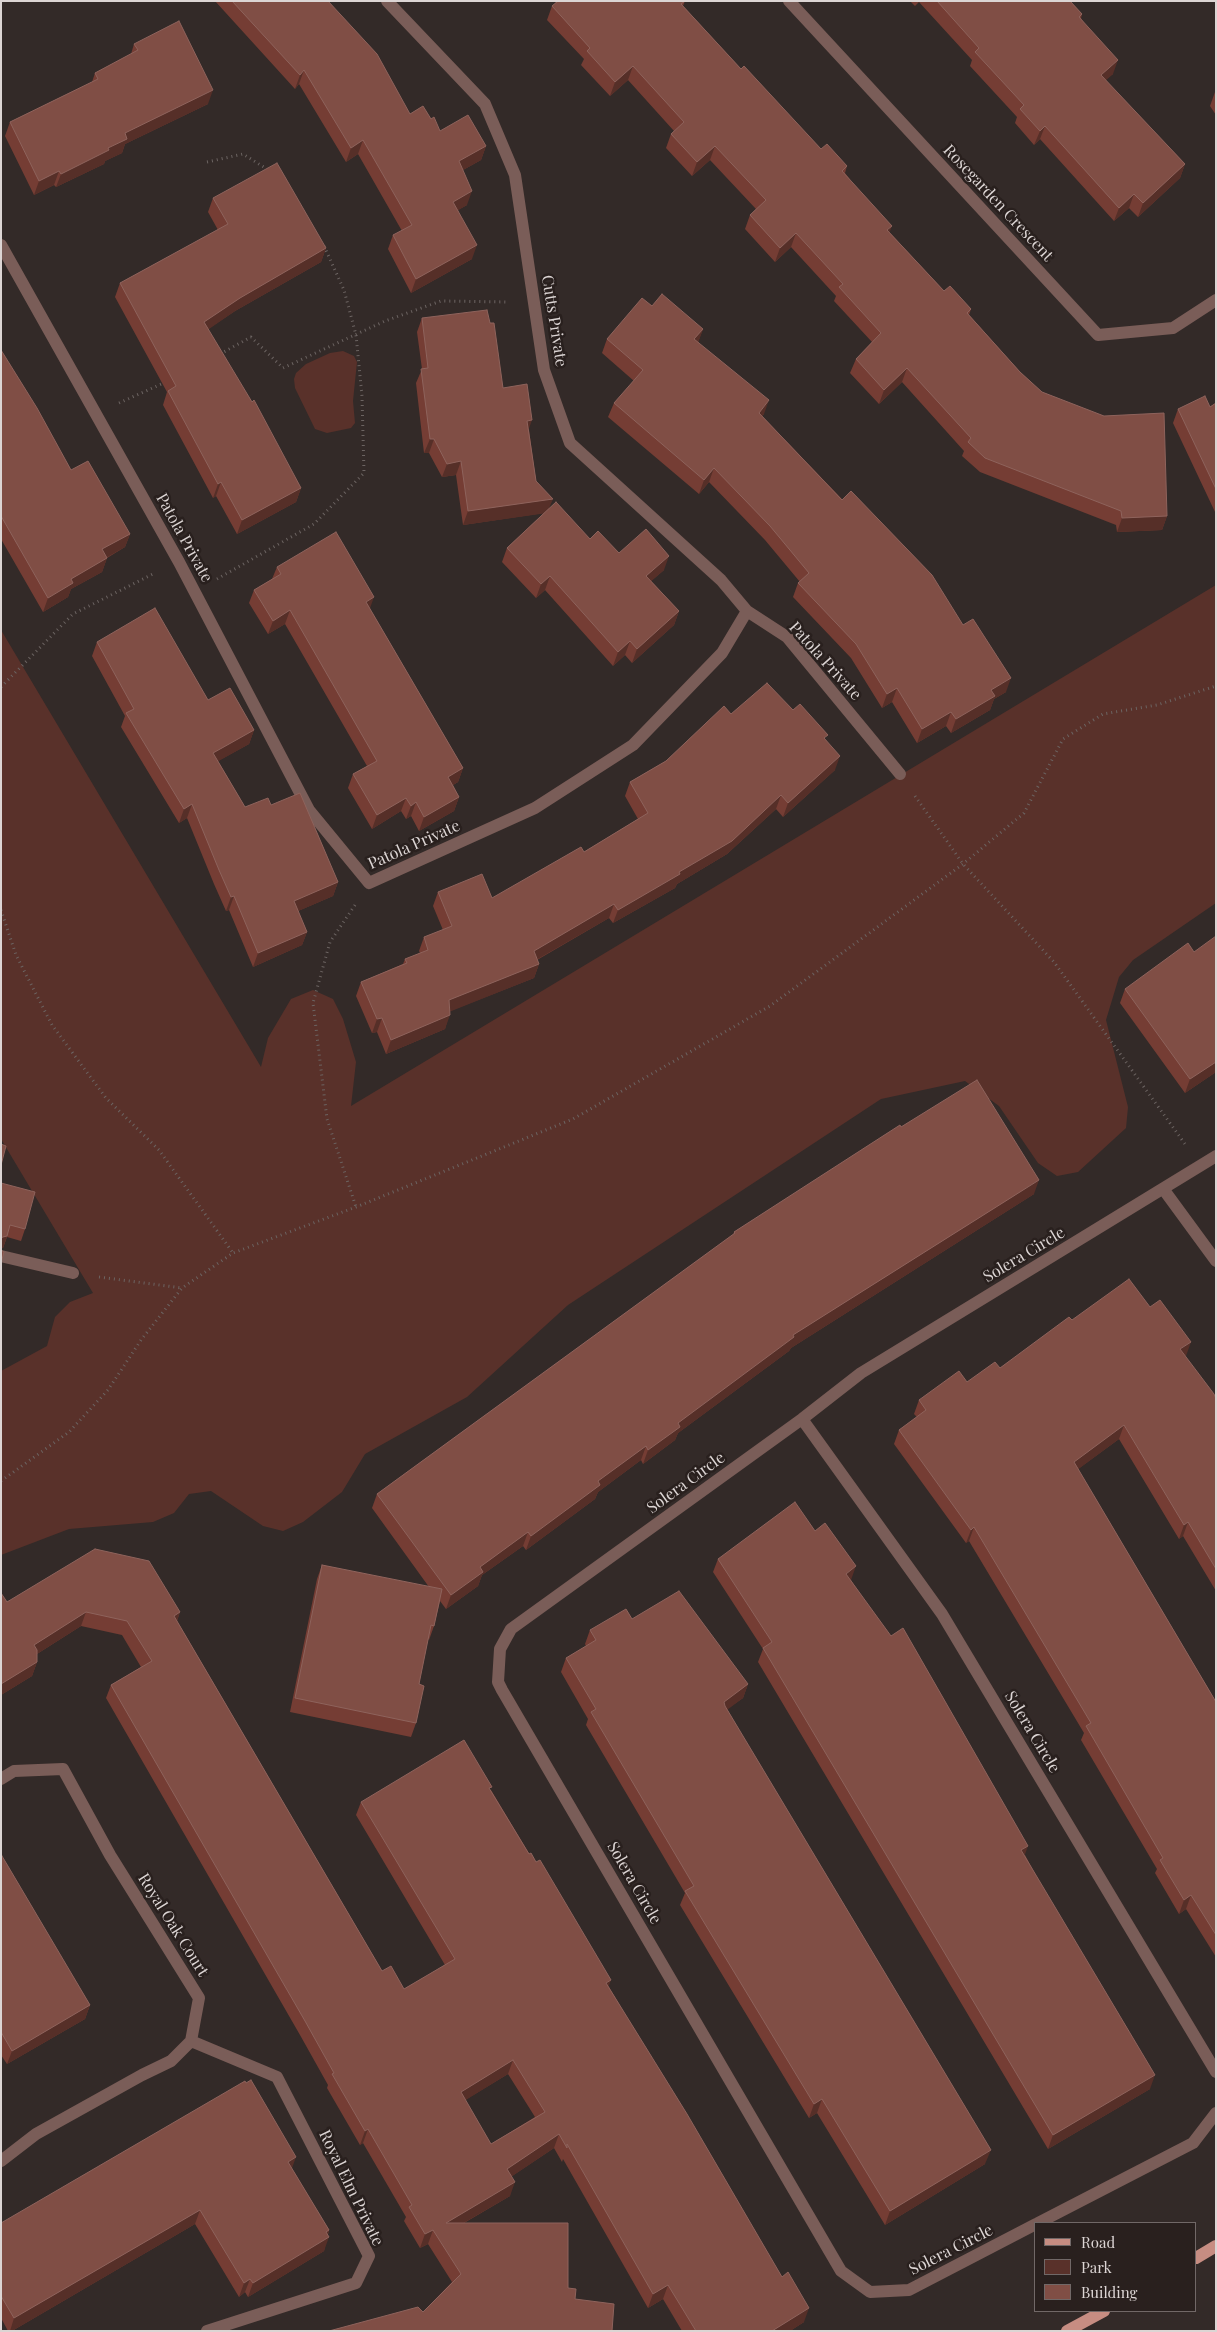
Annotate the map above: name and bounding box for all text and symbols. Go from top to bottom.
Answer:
street label: Rosegarden Crescent [939,141,1057,265]
street label: Cutts Private [537,274,571,368]
street label: Patola Private [152,490,216,586]
street label: Patola Private [785,618,865,704]
street label: Patola Private [365,816,463,874]
street label: Solera Circle [980,1223,1068,1287]
street label: Solera Circle [643,1448,729,1518]
street label: Solera Circle [1000,1688,1064,1776]
street label: Solera Circle [603,1839,665,1927]
street label: Royal Oak Court [134,1870,212,1980]
street label: Royal Elm Private [315,2127,387,2249]
street label: Solera Circle [906,2221,996,2279]
legend [1034,2222,1197,2312]
text: Road [1081,2232,1115,2252]
text: Park [1081,2257,1112,2277]
text: Building [1081,2282,1137,2302]

